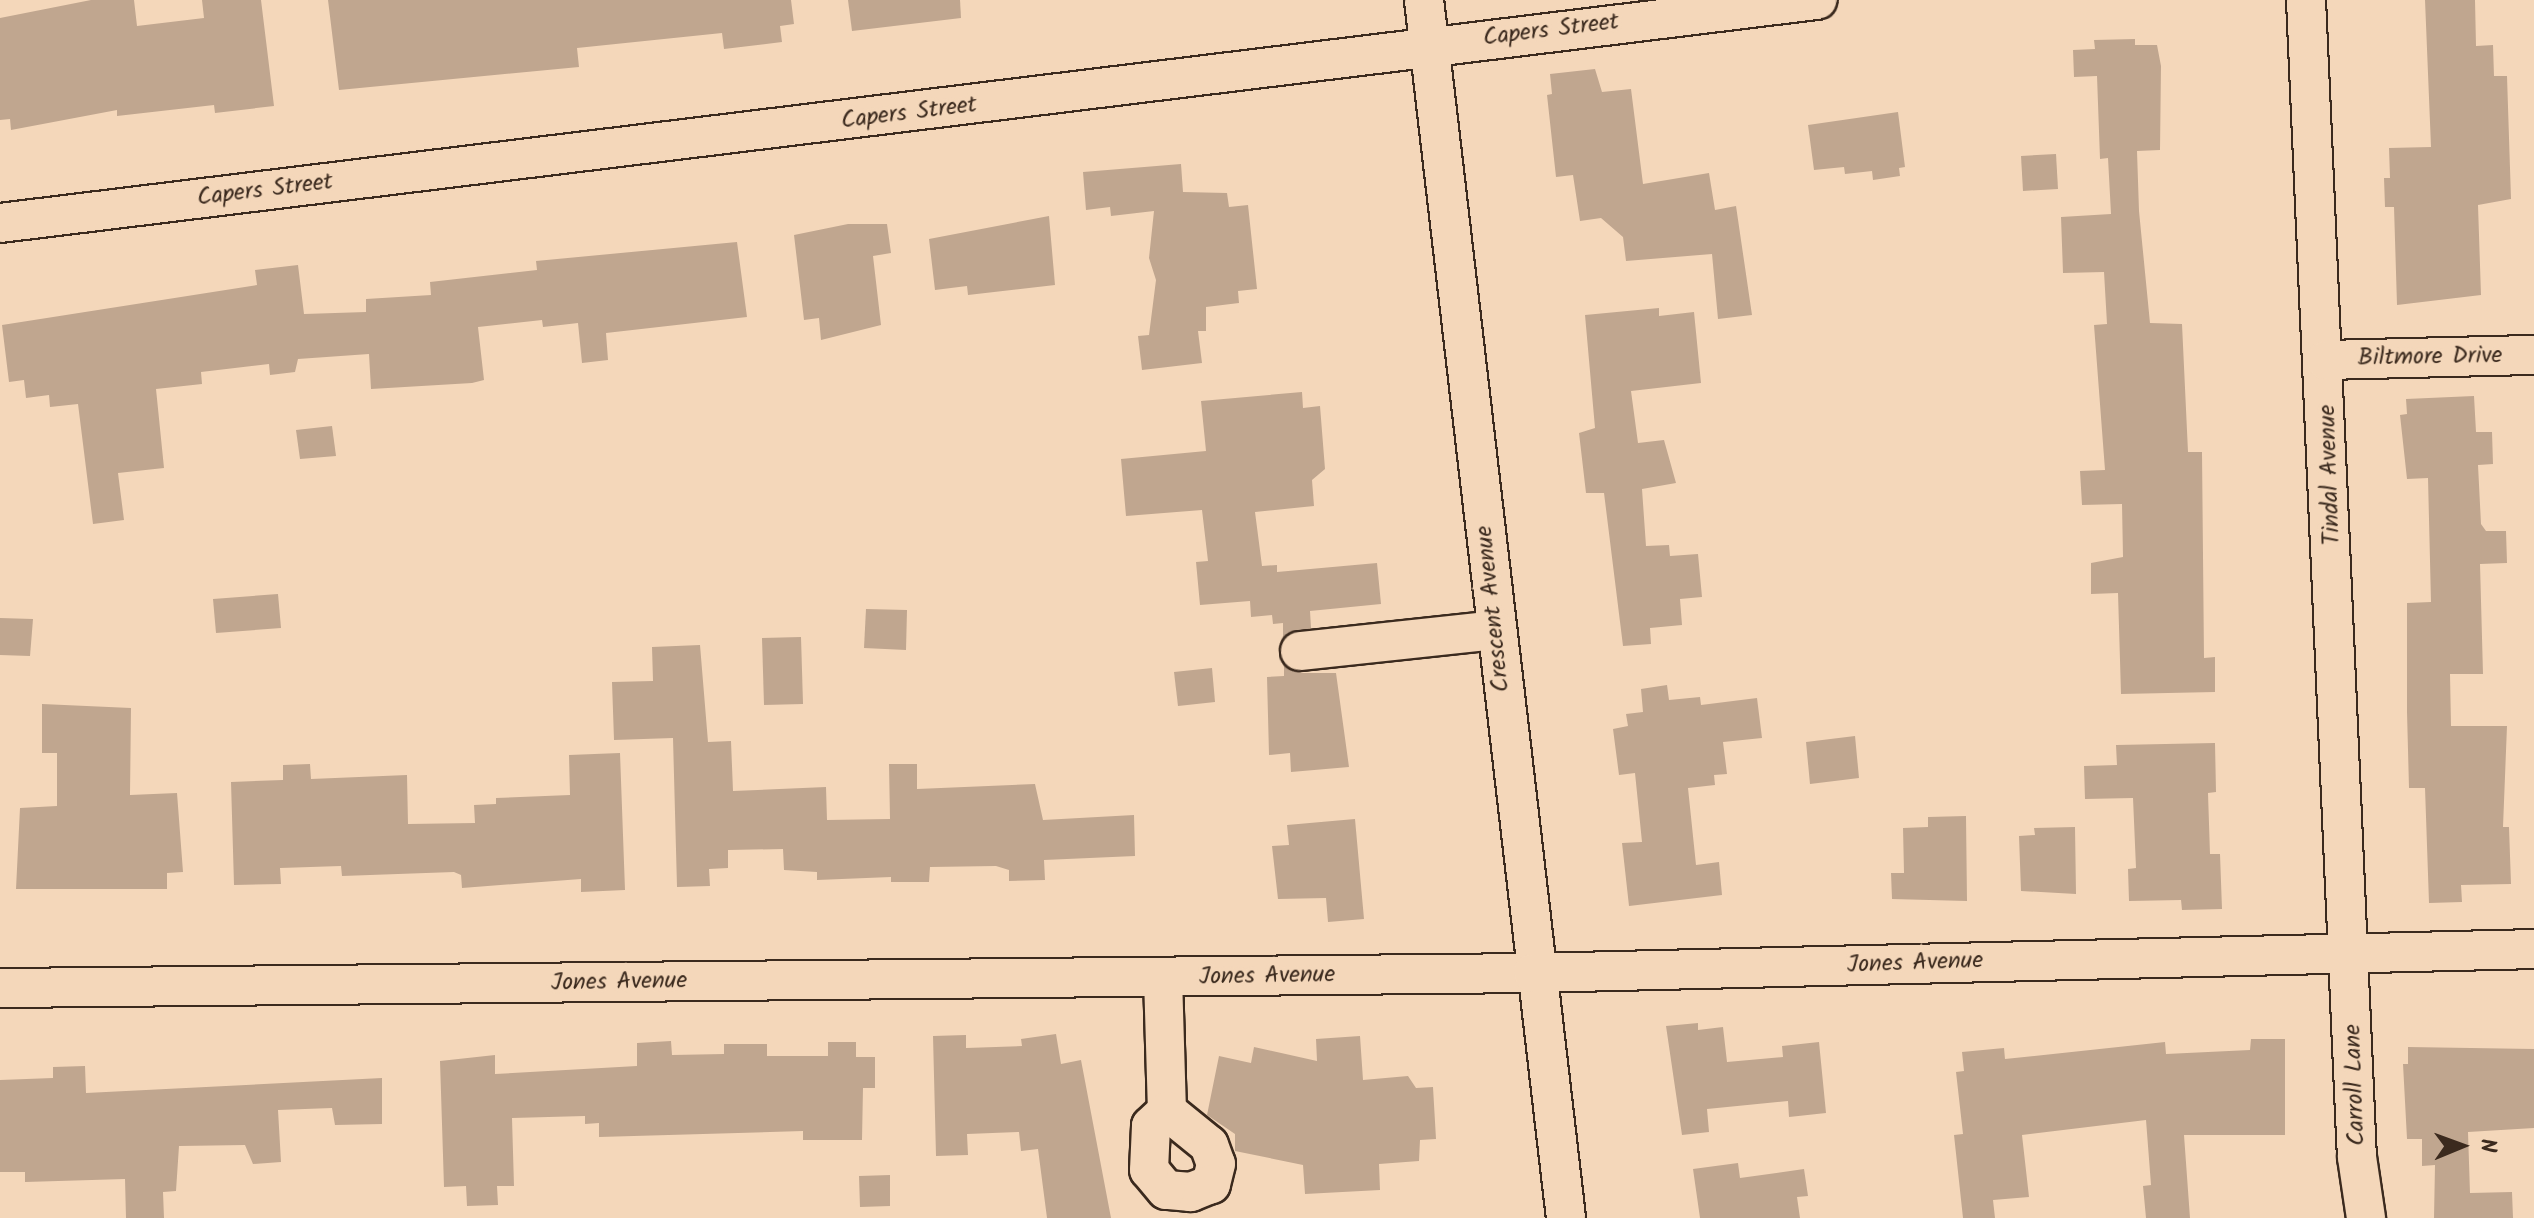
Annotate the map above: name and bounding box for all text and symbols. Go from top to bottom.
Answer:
street label: Capers Street [1481,7,1621,53]
street label: Capers Street [839,90,979,136]
street label: Capers Street [195,167,335,213]
street label: Biltmore Drive [2357,341,2503,373]
street label: Tindal Avenue [2313,404,2347,546]
street label: Crescent Avenue [1470,524,1516,694]
street label: Jones Avenue [1846,946,1984,980]
street label: Jones Avenue [1199,960,1335,992]
street label: Jones Avenue [551,966,687,998]
street label: Carroll Lane [2338,1024,2372,1146]
north arrow [2422,1106,2502,1186]
text: N [2469,1138,2504,1153]

